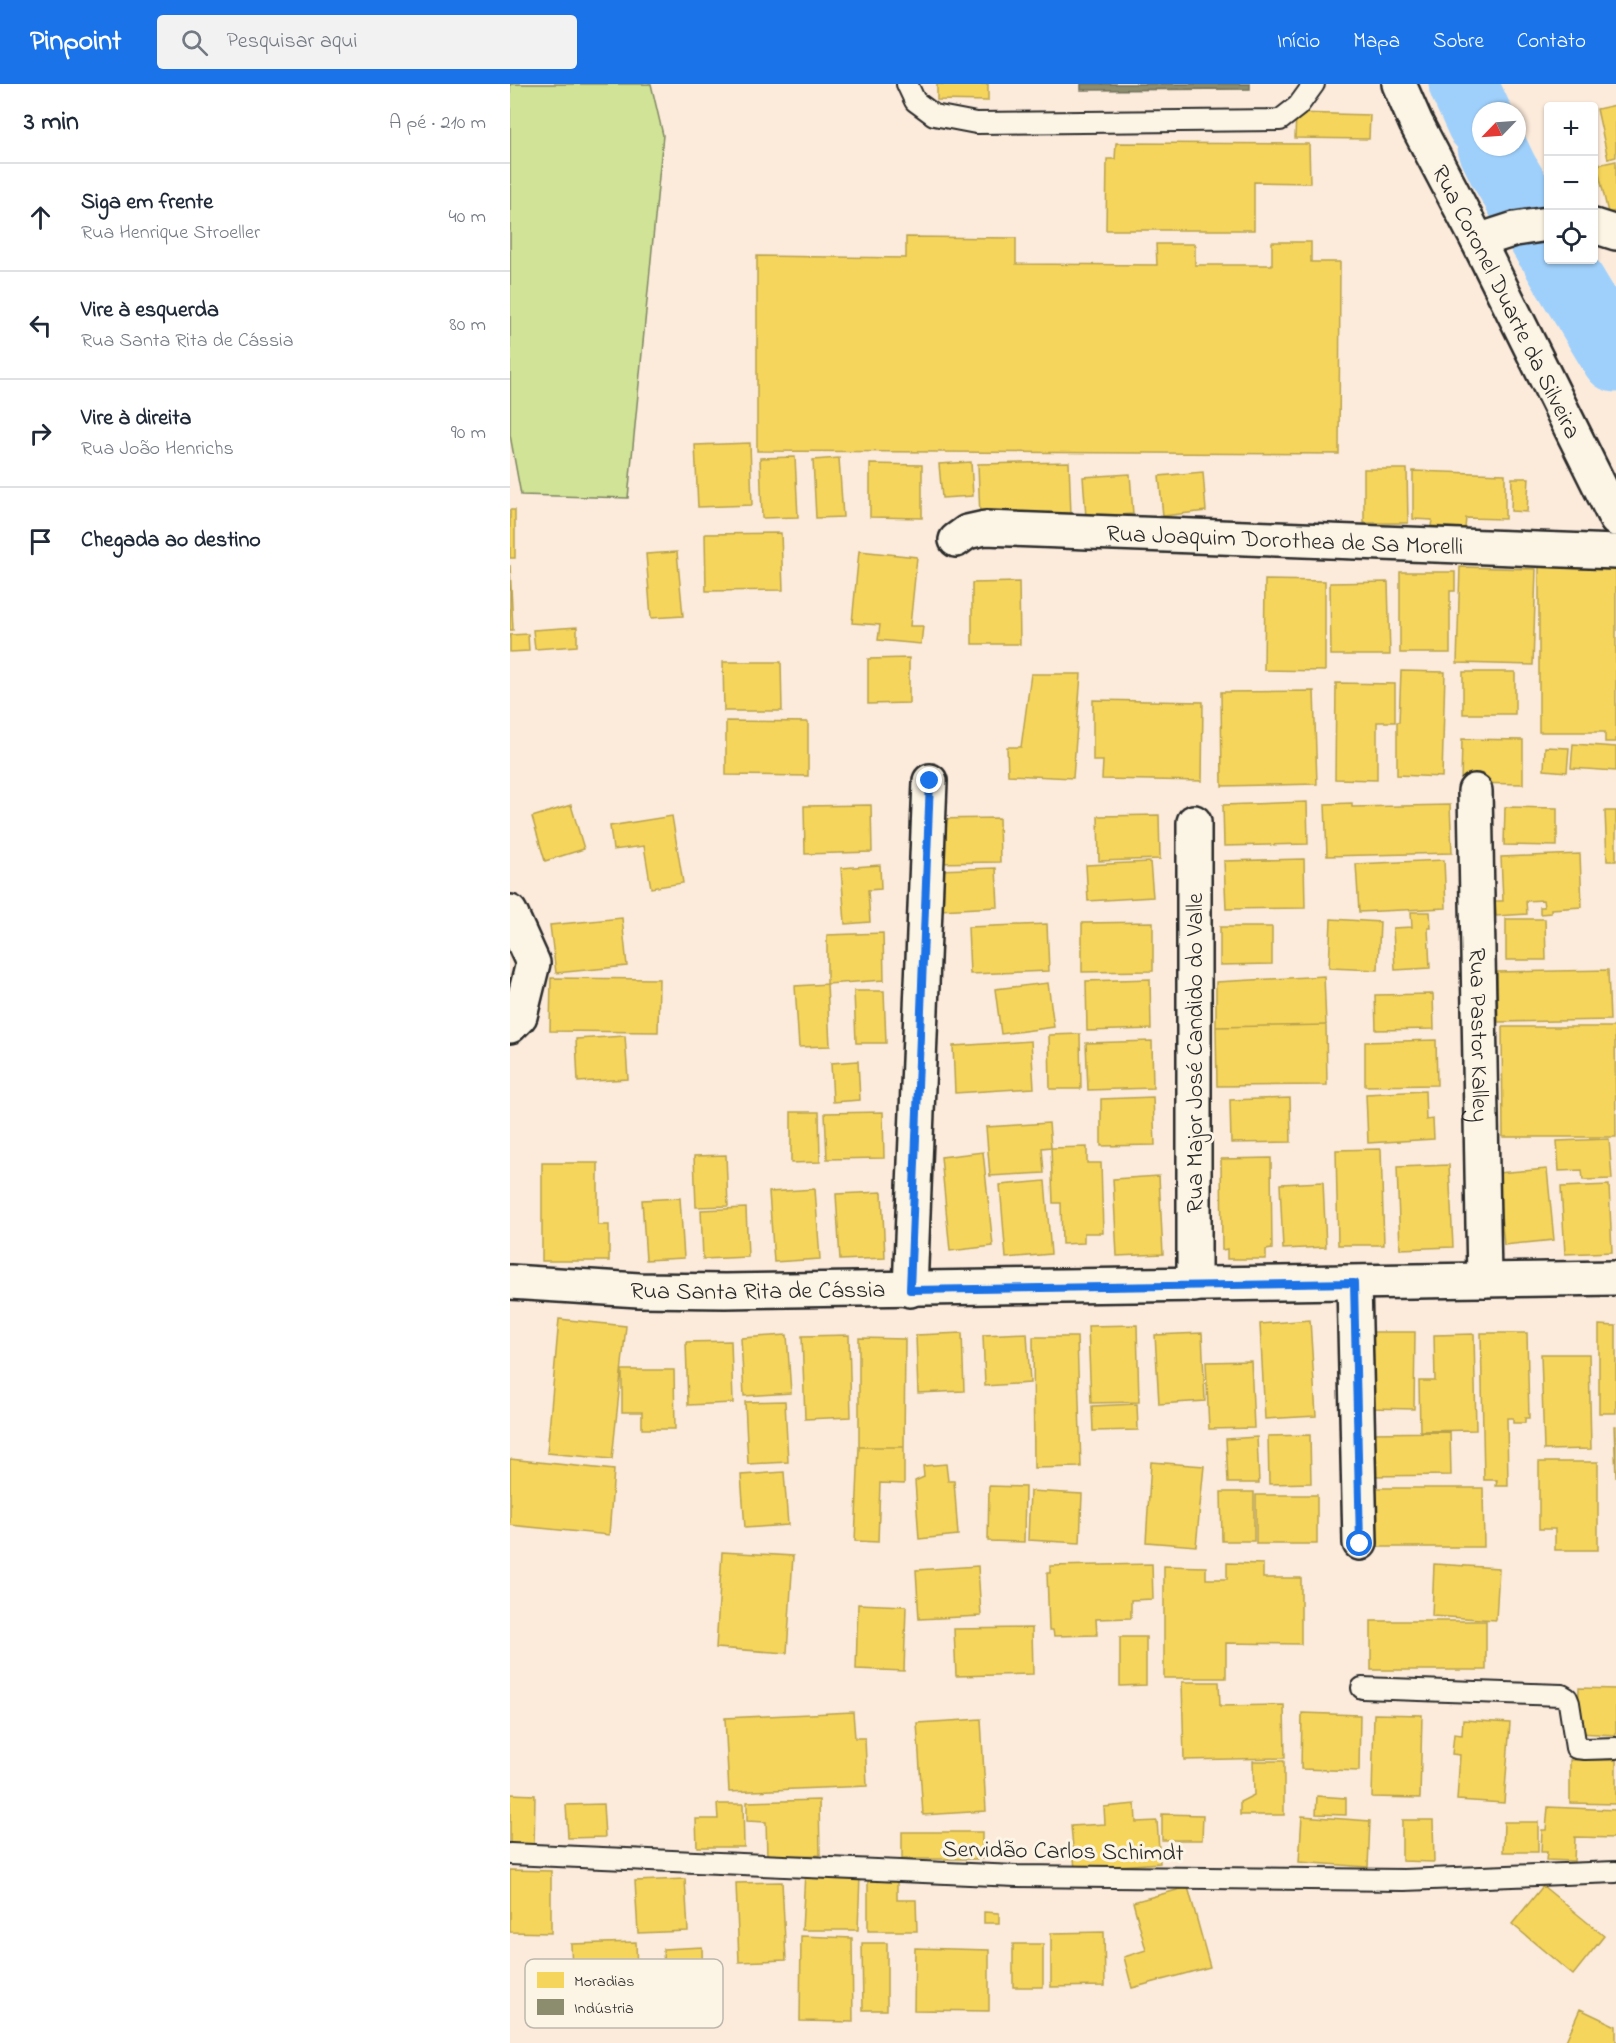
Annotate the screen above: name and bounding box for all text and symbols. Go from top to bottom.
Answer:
search box [157,15,577,69]
text: Pinpoint [30,22,121,63]
icon: search [178,26,211,59]
text: Pesquisar aqui [226,26,357,58]
text: Início [1277,27,1320,57]
text: Mapa [1353,27,1400,57]
text: Sobre [1433,27,1484,57]
text: Contato [1517,27,1586,57]
north arrow [1472,102,1526,156]
map controls [1544,102,1598,264]
button: + [1544,102,1598,156]
text: 3 min [24,104,79,142]
text: A pé · 210 m [389,109,486,138]
button: − [1544,156,1598,210]
street label: Rua Coronel Duarte da Silveira [1421,160,1589,446]
text: Siga em frente [81,187,213,219]
icon: ahead [24,201,57,234]
text: 40 m [449,203,486,232]
button: locate [1544,210,1598,264]
text: Rua Henrique Stroeller [81,219,260,248]
text: Vire à esquerda [81,295,219,327]
icon: left [24,309,57,342]
text: 80 m [449,311,486,340]
text: Rua Santa Rita de Cássia [81,327,294,356]
text: Vire à direita [81,403,191,435]
icon: right [24,417,57,450]
text: 90 m [451,419,486,448]
text: Rua João Henrichs [81,435,234,464]
street label: Rua Joaquim Dorothea de Sa Morelli [1105,518,1464,566]
icon: arrive [24,525,57,558]
text: Chegada ao destino [81,525,261,557]
route end [916,767,942,793]
street label: Rua Major José Candido do Valle [1179,893,1214,1213]
street label: Rua Pastor Kalley [1458,947,1496,1123]
street label: Rua Santa Rita de Cássia [629,1274,886,1311]
route start [1346,1530,1372,1556]
street label: Servidão Carlos Schimdt [942,1833,1184,1872]
legend [525,1959,723,2028]
text: Moradias [574,1970,634,1994]
text: Indústria [574,1997,634,2021]

